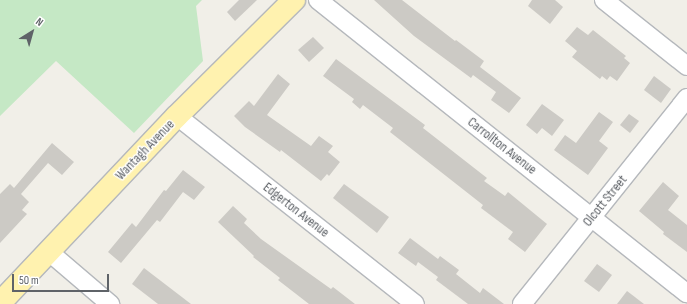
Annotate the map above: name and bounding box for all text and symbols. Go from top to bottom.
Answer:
north arrow [12,12,52,52]
text: N [33,15,46,29]
street label: Carrollton Avenue [464,114,540,178]
street label: Wantagh Avenue [112,116,178,184]
street label: Olcott Street [579,172,631,230]
street label: Edgerton Avenue [260,179,332,241]
scale bar [14,266,111,292]
text: 50 m [19,273,39,288]

